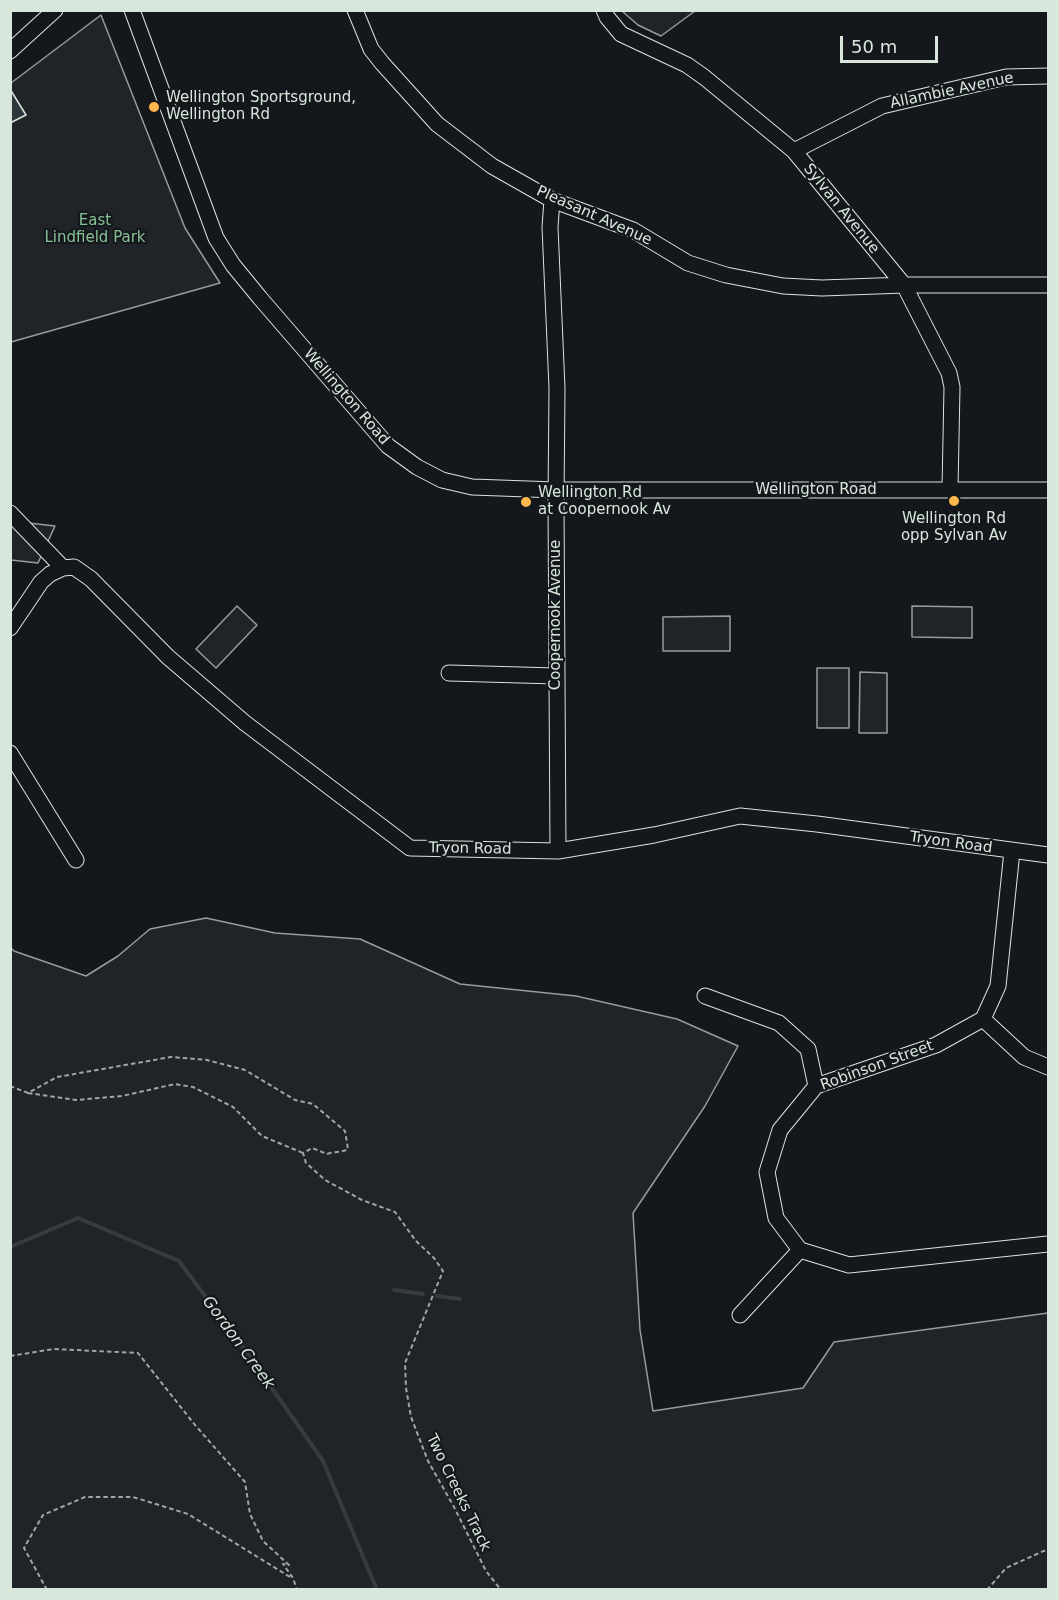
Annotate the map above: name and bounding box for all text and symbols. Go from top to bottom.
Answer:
scale bar [843,24,940,62]
text: 50 m [851,36,897,57]
street label: Allambie Avenue [889,69,1015,113]
place label: Wellington Sportsground, Wellington Rd [166,89,356,124]
marker: Wellington Sportsground, Wellington Rd [147,100,161,114]
street label: Sylvan Avenue [799,160,883,258]
street label: Pleasant Avenue [533,182,655,250]
park label: East Lindfield Park [44,212,146,247]
street label: Wellington Road [299,345,393,449]
street label: Wellington Road [755,481,877,499]
place label: Wellington Rd at Coopernook Av [538,484,671,519]
marker: Wellington Rd opp Sylvan Av [947,494,961,508]
marker: Wellington Rd at Coopernook Av [519,495,533,509]
place label: Wellington Rd opp Sylvan Av [901,510,1007,545]
street label: Coopernook Avenue [547,540,565,690]
street label: Tryon Road [909,828,993,858]
street label: Tryon Road [428,839,512,859]
street label: Robinson Street [818,1037,936,1095]
water label: Gordon Creek [198,1293,278,1393]
street label: Two Creeks Track [422,1431,494,1555]

